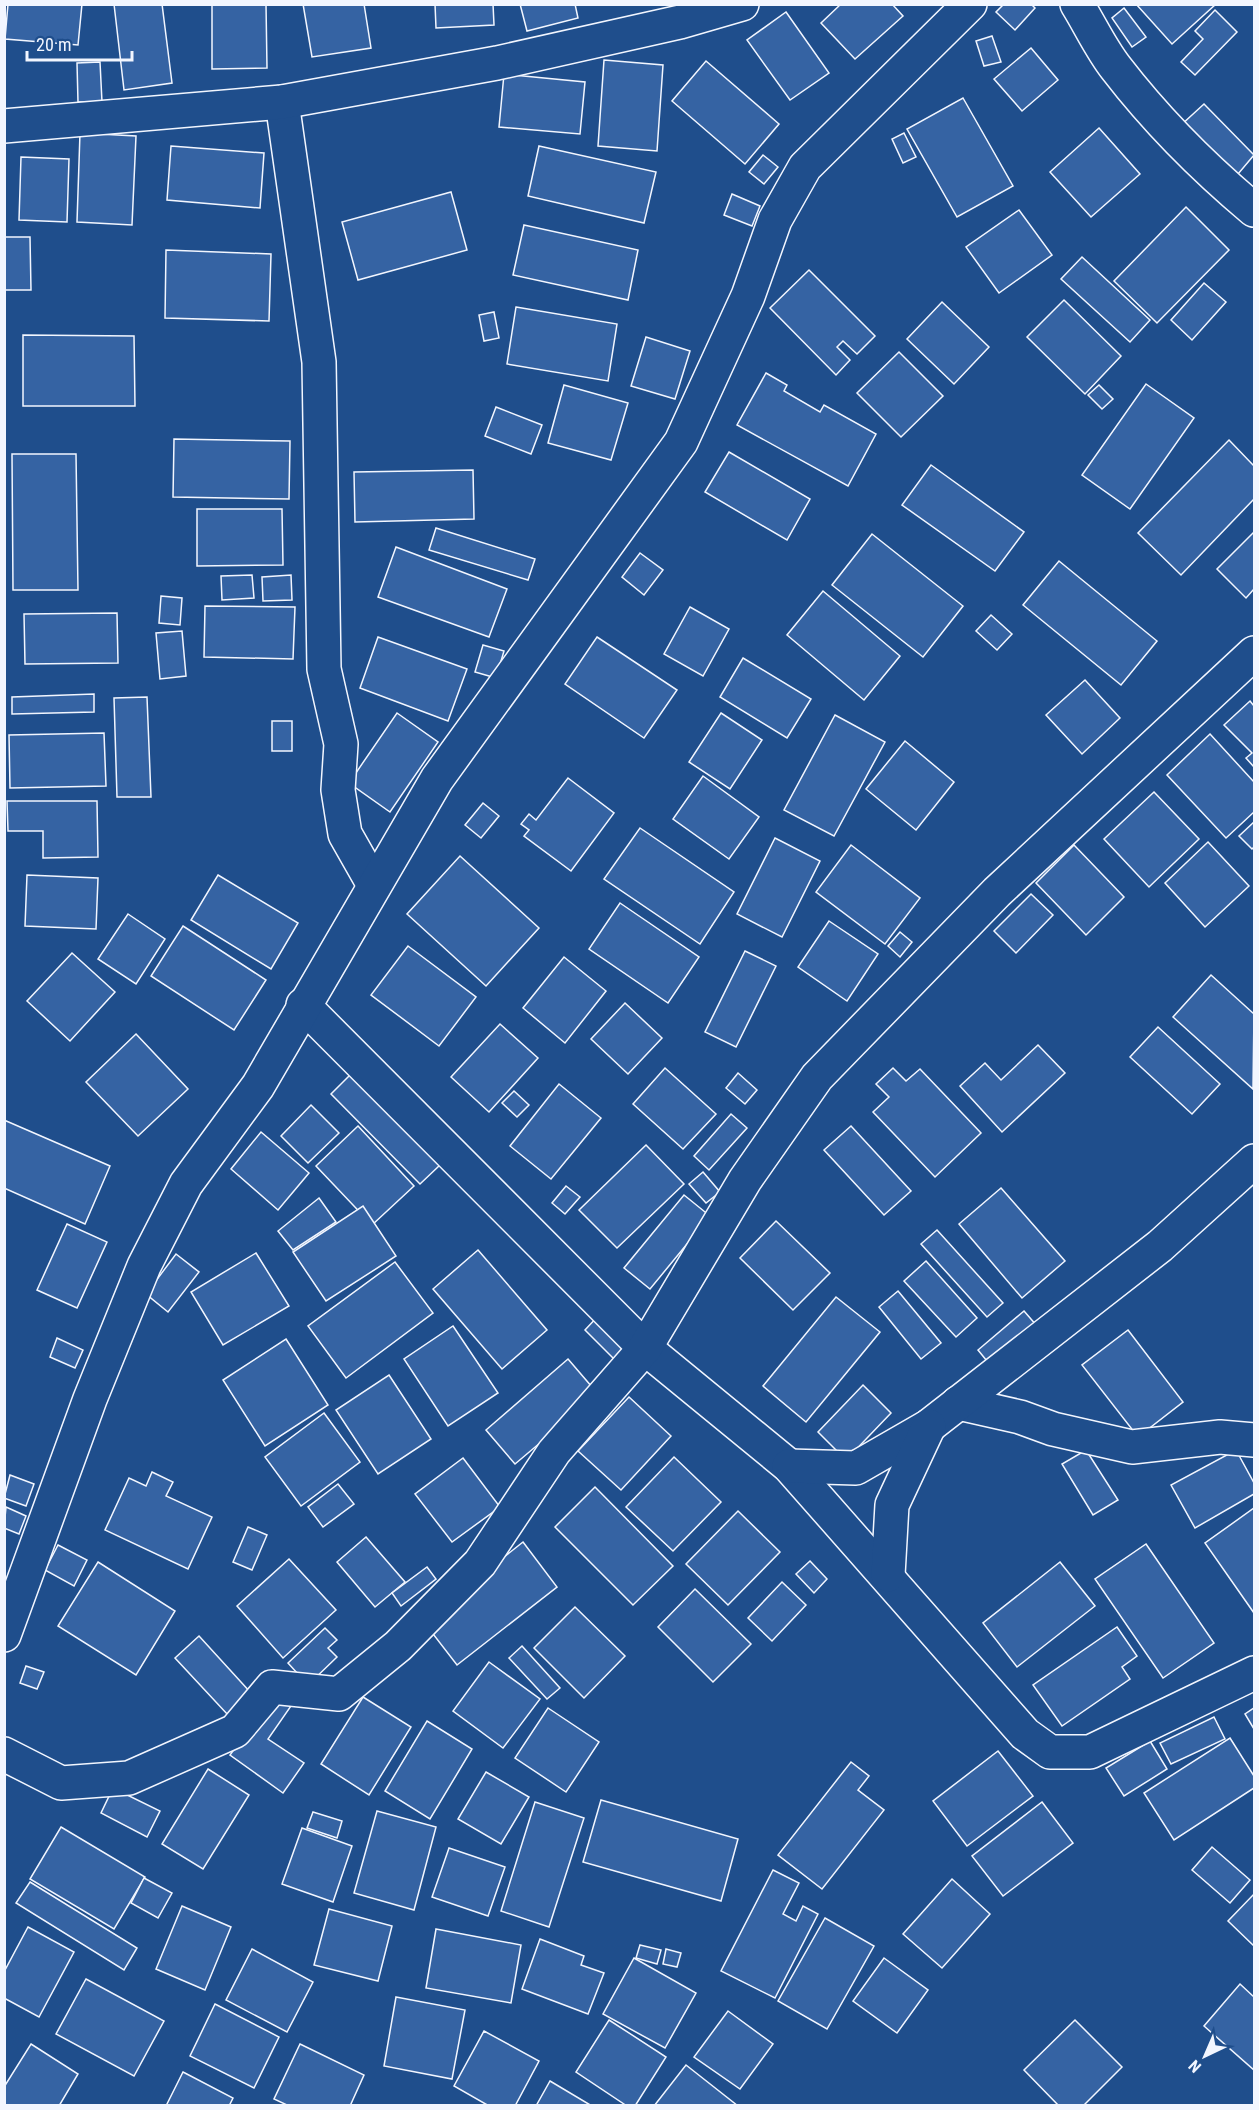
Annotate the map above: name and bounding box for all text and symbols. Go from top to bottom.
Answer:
scale bar [27,24,132,62]
text: 20 m [36,34,71,55]
north arrow [1175,2026,1235,2086]
text: N [1185,2056,1205,2077]

